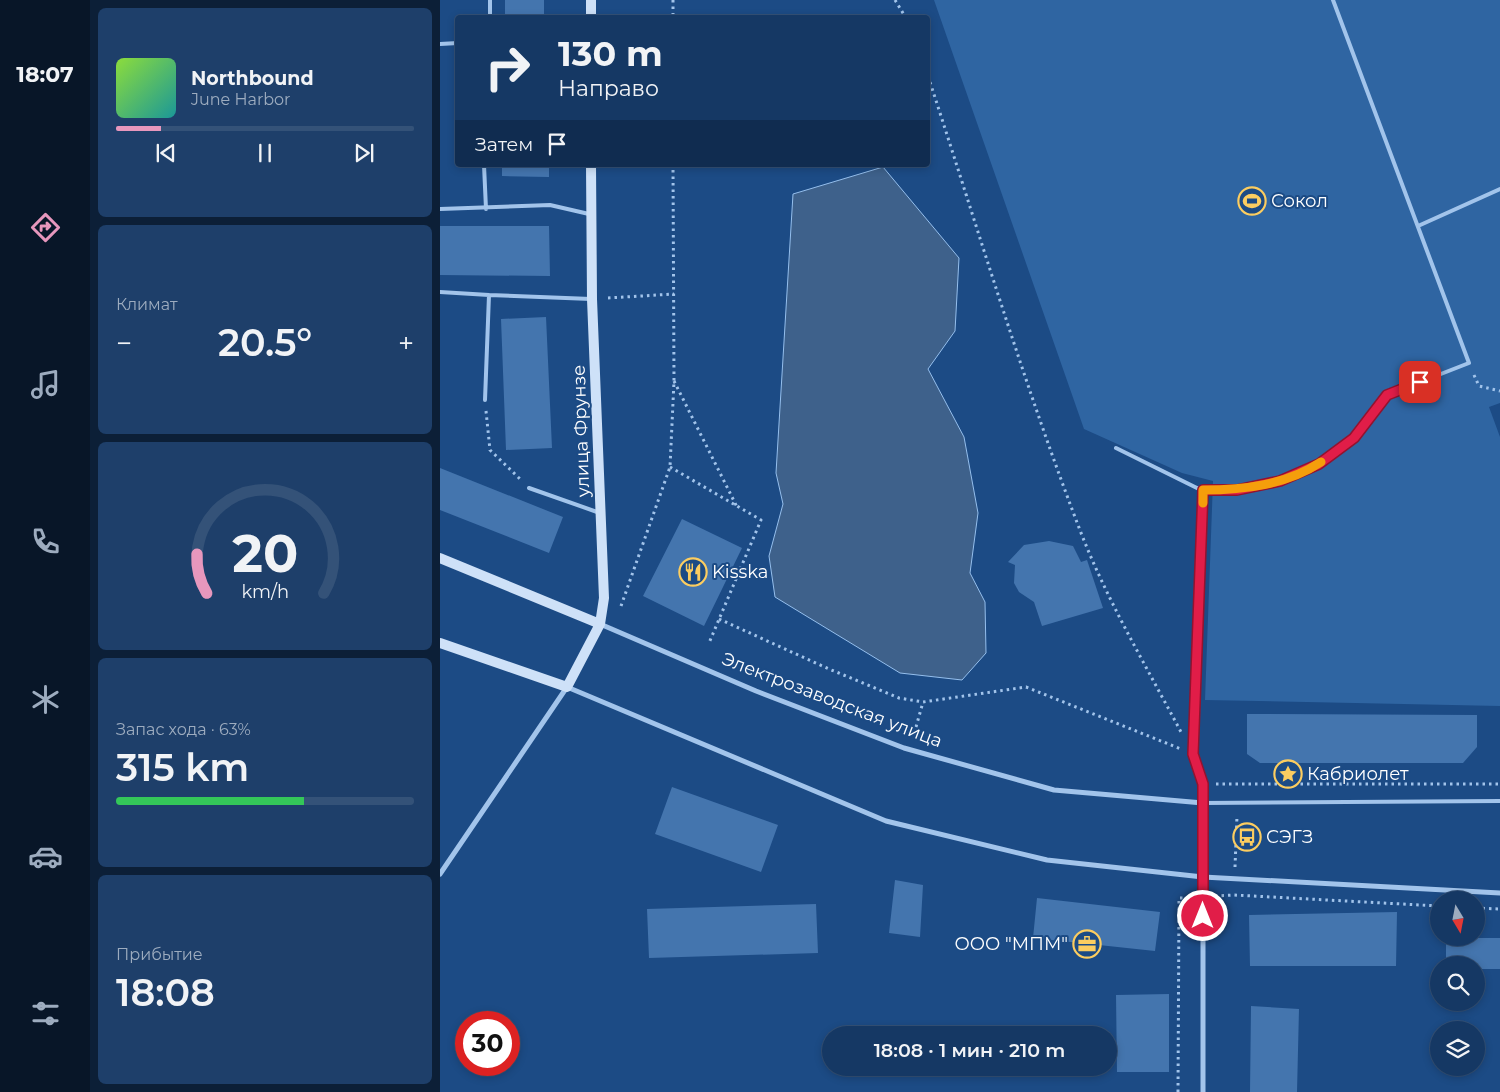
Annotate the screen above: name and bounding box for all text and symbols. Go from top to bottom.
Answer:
text: 130 m [558,32,663,75]
icon: right [475,35,540,100]
text: 18:07 [16,61,74,88]
text: Northbound [191,67,314,90]
text: Направо [558,75,659,102]
text: June Harbor [191,90,290,109]
icon: arrive [543,130,571,158]
text: Затем [475,133,533,156]
icon: previous [152,139,180,167]
icon: pause [251,139,279,167]
icon: next [350,139,378,167]
sports icon: Сокол [1237,186,1267,216]
place label: Сокол [1271,190,1328,212]
icon: directions [28,210,63,245]
text: Климат [116,295,178,314]
text: 20.5° [218,319,312,366]
text: − [116,326,132,360]
text: + [398,326,414,360]
pin [1399,361,1441,403]
street label: улица Фрунзе [568,364,594,499]
icon: music [28,367,63,402]
icon: arrive [1406,368,1434,396]
text: 20 [232,522,298,585]
icon: phone [28,524,63,559]
restaurant icon: Kisska [678,557,708,587]
place label: Kisska [712,561,768,583]
text: km/h [241,581,289,602]
street label: Электрозаводская улица [719,648,945,752]
icon: climate [28,682,63,717]
text: Запас хода · 63% [116,720,251,739]
text: 315 km [116,744,249,791]
place icon: Кабриолет [1273,759,1303,789]
place label: Кабриолет [1307,763,1409,785]
bus stop icon: СЭГЗ [1232,822,1262,852]
place label: СЭГЗ [1266,826,1313,848]
icon: car [28,839,63,874]
position arrow [1176,889,1228,941]
north arrow [1430,891,1485,946]
map controls [1430,891,1485,1076]
office icon: ООО "МПМ" [1072,929,1102,959]
place label: ООО "МПМ" [954,933,1068,955]
text: Прибытие [116,945,203,964]
button: search [1430,956,1485,1011]
text: 18:08 [116,969,215,1016]
icon: filters [28,996,63,1031]
speed limit sign: 30 [455,1011,520,1076]
button: layers [1430,1021,1485,1076]
text: 18:08 · 1 мин · 210 m [874,1039,1065,1062]

